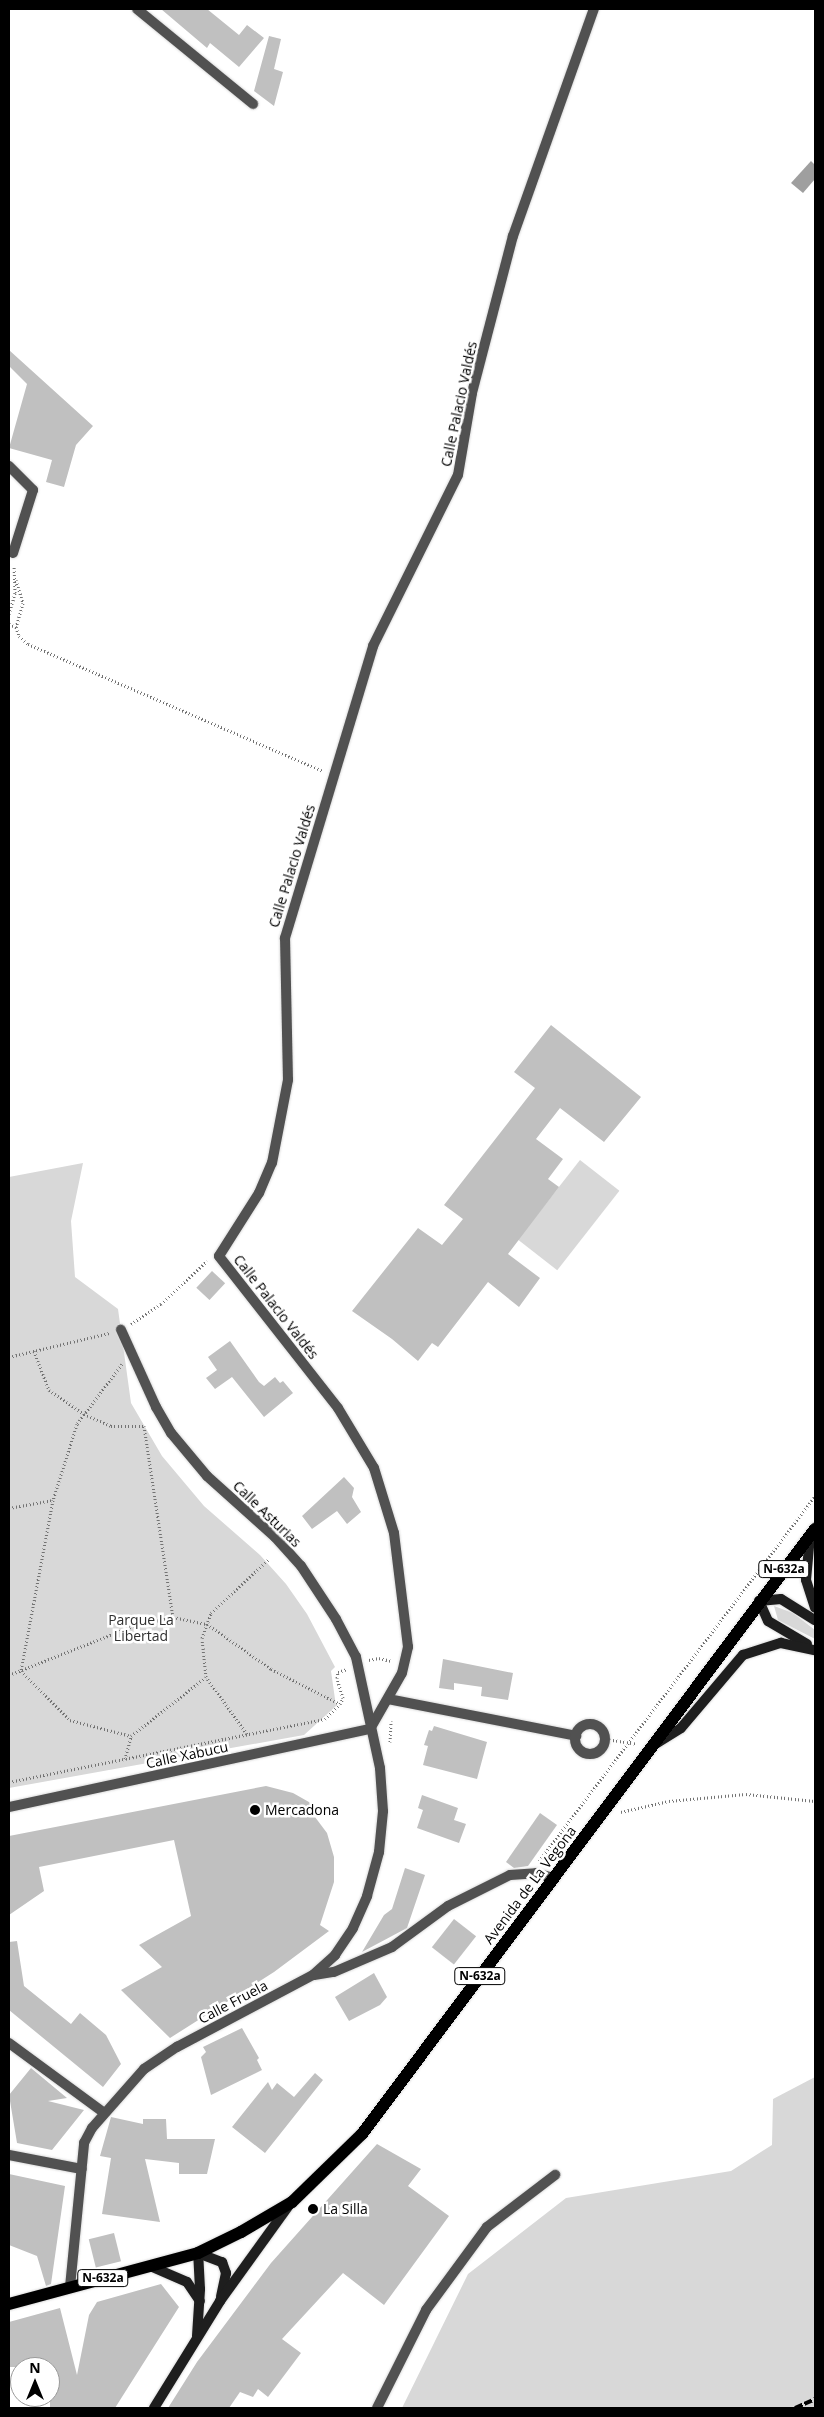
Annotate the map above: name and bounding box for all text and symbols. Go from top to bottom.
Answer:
street label: Calle Palacio Valdés [438,340,480,468]
street label: Calle Palacio Valdés [265,802,319,930]
street label: Calle Palacio Valdés [230,1251,322,1363]
street label: Calle Asturias [230,1477,304,1551]
road number: N-632a [758,1560,810,1578]
park label: Parque La Libertad [108,1612,174,1644]
street label: Calle Xabucu [144,1738,230,1772]
place label: Mercadona [265,1802,339,1818]
marker: Mercadona [249,1804,261,1816]
street label: Avenida de La Vegona [480,1823,580,1947]
road number: N-632a [454,1966,506,1985]
street label: Calle Fruela [196,1977,270,2027]
place label: La Silla [323,2201,368,2217]
marker: La Silla [307,2203,319,2215]
road number: N-632a [77,2268,129,2288]
north arrow [10,2357,60,2407]
text: N [29,2358,41,2377]

